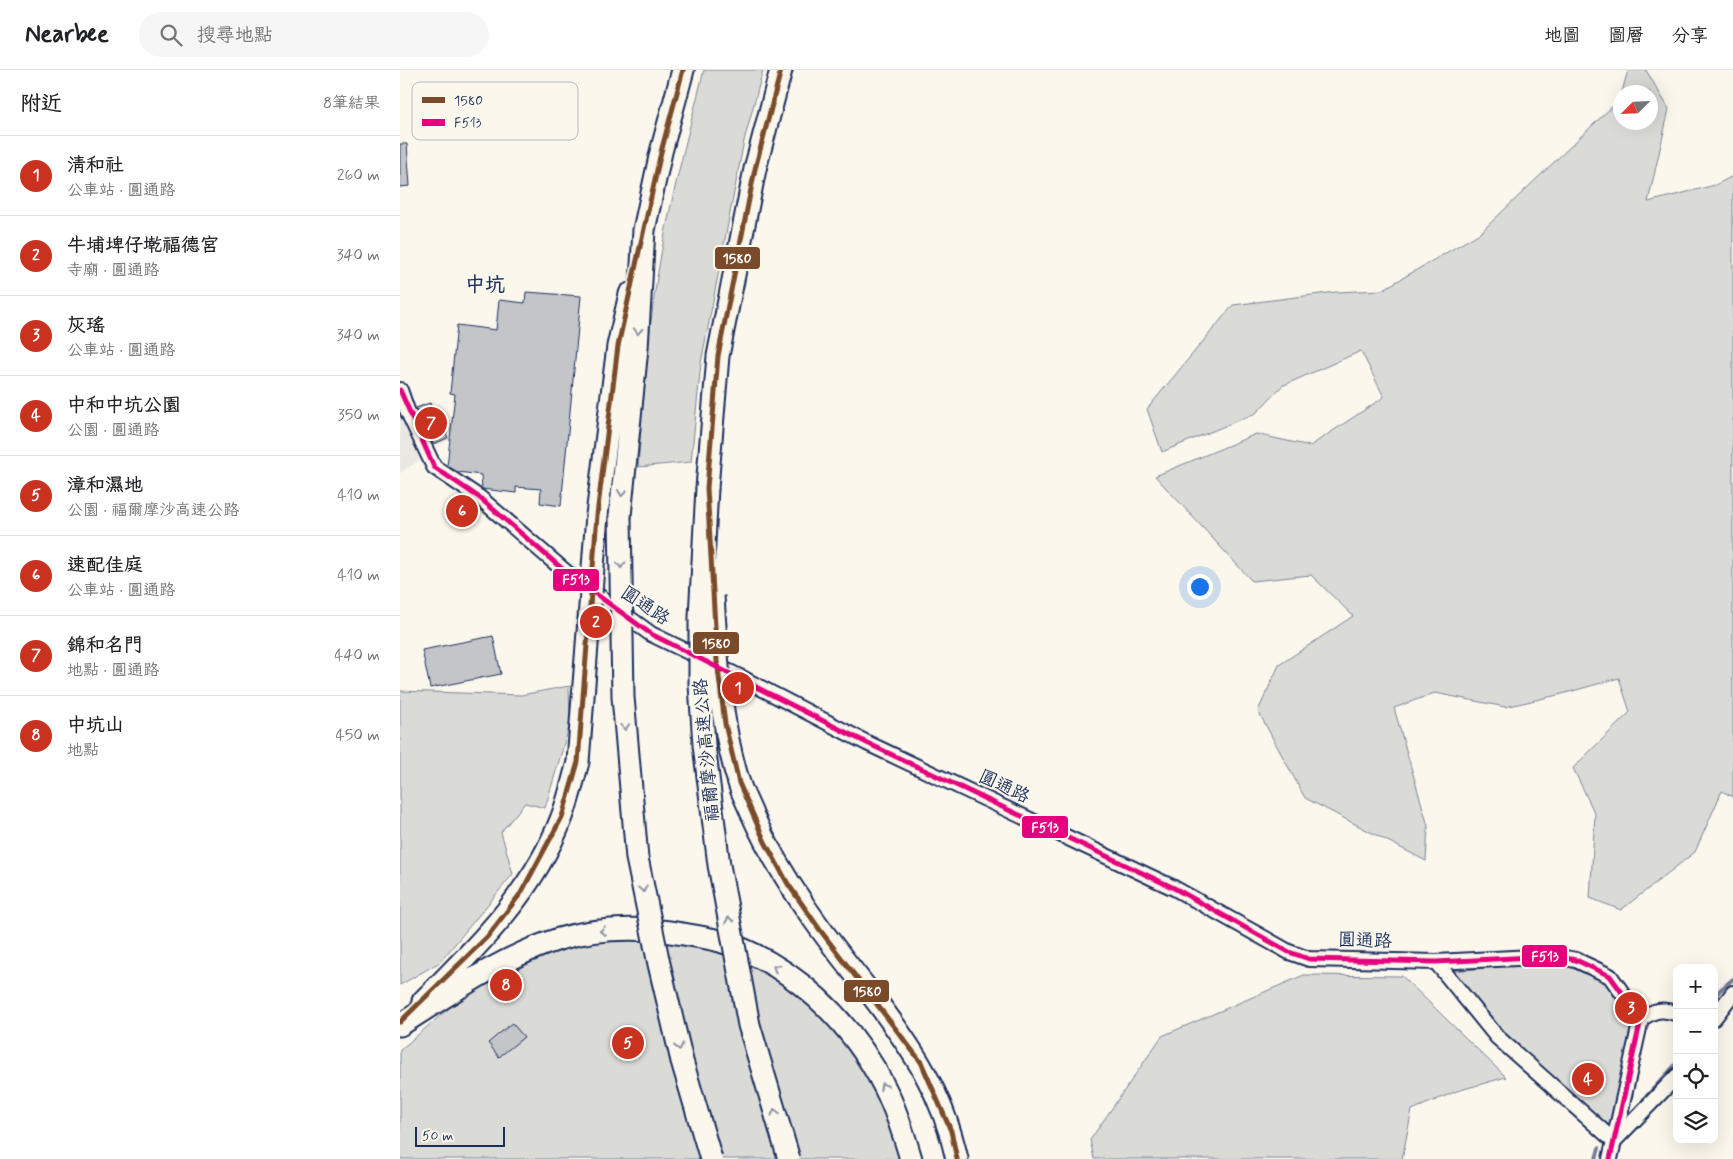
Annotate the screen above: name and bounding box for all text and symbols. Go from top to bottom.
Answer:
search box [139,12,489,57]
text: Nearbee [25,19,109,50]
icon: search [157,21,185,49]
text: 搜尋地點 [197,23,273,48]
text: 地圖 [1544,24,1580,48]
text: 圖層 [1608,24,1644,48]
text: 分享 [1672,24,1708,48]
legend [412,82,578,140]
north arrow [1613,85,1658,130]
text: 附近 [20,90,62,118]
text: 1580 [454,92,483,110]
text: 8筆結果 [323,93,380,114]
text: F513 [454,114,482,132]
text: 清和社 [67,153,124,178]
text: 1 [32,165,40,186]
text: 260 m [337,165,380,186]
text: 公車站 · 圓通路 [67,180,175,201]
text: 牛埔埤仔墘福德宮 [67,233,219,258]
text: 2 [32,245,40,266]
text: 340 m [336,245,380,266]
line badge: 1580 [714,246,761,270]
text: 1580 [722,250,752,268]
text: 寺廟 · 圓通路 [67,260,159,281]
district label: 中坑 [465,272,505,299]
text: 灰瑤 [67,313,105,338]
text: 3 [32,325,40,346]
text: 340 m [336,325,380,346]
one-way arrow [632,327,643,335]
text: 公車站 · 圓通路 [67,340,175,361]
text: 中和中坑公園 [67,393,181,418]
pin: 7 [415,404,447,442]
text: 4 [31,405,41,426]
text: 350 m [338,405,380,426]
text: 公園 · 圓通路 [67,420,159,441]
text: 漳和濕地 [67,473,143,498]
text: 5 [31,485,41,506]
text: 410 m [337,485,380,506]
one-way arrow [617,489,628,497]
pin: 6 [446,492,478,530]
text: 公園 · 福爾摩沙高速公路 [67,500,239,521]
text: 速配佳庭 [67,553,143,578]
one-way arrow [616,562,626,569]
text: 6 [32,565,40,586]
text: 410 m [337,565,380,586]
line badge: F513 [552,568,600,592]
text: F513 [562,571,590,589]
your location [1187,574,1213,600]
text: 公車站 · 圓通路 [67,580,175,601]
street label: 圓通路 [616,581,674,631]
pin: 2 [580,603,612,641]
line badge: 1580 [692,631,740,655]
text: 錦和名門 [67,633,143,658]
text: 1580 [701,635,731,653]
text: 7 [31,645,41,666]
text: 440 m [334,645,380,666]
text: 地點 · 圓通路 [67,660,159,681]
pin: 1 [722,669,754,707]
street label: 福爾摩沙高速公路 [689,677,725,823]
text: 中坑山 [67,713,124,738]
one-way arrow [619,724,630,732]
text: 8 [31,725,41,746]
text: 450 m [335,725,380,746]
text: 地點 [67,740,99,761]
street label: 圓通路 [974,765,1034,809]
line badge: F513 [1021,815,1069,839]
text: F513 [1031,819,1059,837]
one-way arrow [637,884,648,893]
one-way arrow [725,916,735,925]
one-way arrow [599,925,607,936]
street label: 圓通路 [1338,928,1392,954]
line badge: F513 [1521,944,1568,968]
text: F513 [1531,948,1559,966]
one-way arrow [772,964,781,974]
map controls [1673,964,1718,1144]
button: + [1673,964,1718,1009]
pin: 8 [490,966,522,1004]
line badge: 1580 [843,979,890,1003]
text: 1580 [852,983,882,1001]
pin: 3 [1615,989,1647,1027]
button: − [1673,1009,1718,1054]
pin: 5 [612,1024,644,1062]
one-way arrow [673,1043,684,1052]
button: locate [1673,1054,1718,1099]
pin: 4 [1572,1060,1604,1098]
one-way arrow [879,1083,889,1092]
button: layers [1673,1099,1718,1144]
one-way arrow [770,1109,780,1117]
scale bar [415,1124,505,1147]
text: 50 m [422,1127,453,1145]

